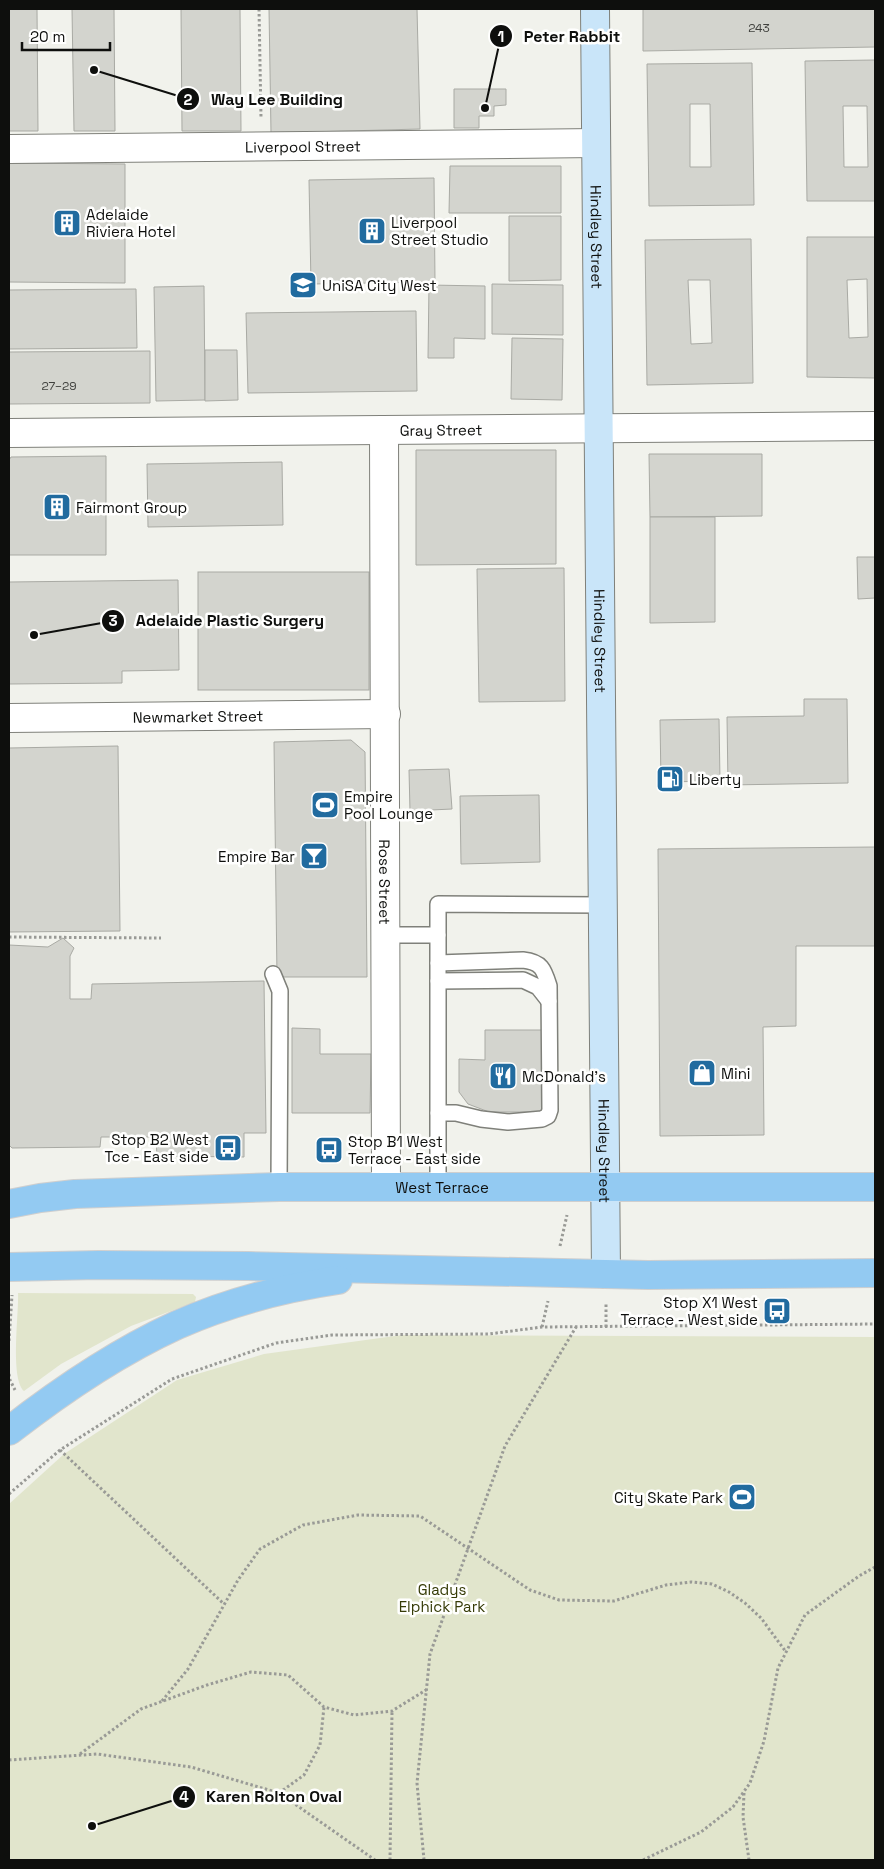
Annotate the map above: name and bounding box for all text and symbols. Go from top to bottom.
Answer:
scale bar [22,20,110,52]
house number: 243 [748,20,770,36]
callout: Peter Rabbit [489,21,630,52]
text: Peter Rabbit [524,26,620,47]
text: 20 m [30,27,65,46]
text: 1 [498,27,504,46]
callout: Way Lee Building [176,84,352,115]
text: Way Lee Building [211,89,343,110]
text: 2 [184,90,193,109]
street label: Liverpool Street [245,136,361,156]
street label: Hindley Street [587,185,607,289]
place label: Adelaide Riviera Hotel [86,205,176,241]
building icon: Adelaide Riviera Hotel [52,208,82,238]
place label: Liverpool Street Studio [391,213,489,249]
building icon: Liverpool Street Studio [357,216,387,246]
school or university icon: UniSA City West [288,270,318,300]
place label: UniSA City West [322,276,437,295]
house number: 27–29 [41,378,77,394]
street label: Gray Street [400,420,482,439]
building icon: Fairmont Group [42,492,72,522]
place label: Fairmont Group [76,498,187,517]
street label: Hindley Street [591,589,610,693]
callout: Adelaide Plastic Surgery [101,605,334,636]
text: Adelaide Plastic Surgery [136,610,324,631]
text: 3 [108,611,118,630]
street label: Newmarket Street [132,706,264,726]
fuel station icon: Liberty [655,764,685,794]
place label: Liberty [689,770,741,789]
place label: Empire Pool Lounge [344,787,433,823]
sports icon: Empire Pool Lounge [310,790,340,820]
street label: Rose Street [376,839,395,925]
bar icon: Empire Bar [299,841,329,871]
place label: Empire Bar [218,847,295,866]
shop icon: Mini [687,1058,717,1088]
restaurant icon: McDonald's [488,1061,518,1091]
place label: Mini [721,1064,751,1083]
place label: McDonald's [522,1067,606,1086]
street label: Hindley Street [595,1099,615,1203]
place label: Stop B2 West Tce - East side [105,1130,209,1166]
place label: Stop B1 West Terrace - East side [348,1132,481,1168]
bus stop icon: Stop B2 West Tce - East side [213,1133,243,1163]
bus stop icon: Stop B1 West Terrace - East side [314,1135,344,1165]
street label: West Terrace [395,1178,489,1197]
place label: Stop X1 West Terrace - West side [621,1293,758,1329]
bus stop icon: Stop X1 West Terrace - West side [762,1296,792,1326]
sports icon: City Skate Park [727,1482,757,1512]
place label: City Skate Park [614,1488,723,1507]
park label: Gladys Elphick Park [399,1580,485,1616]
callout: Karen Rolton Oval [171,1781,353,1812]
text: Karen Rolton Oval [206,1786,342,1807]
text: 4 [179,1787,189,1806]

